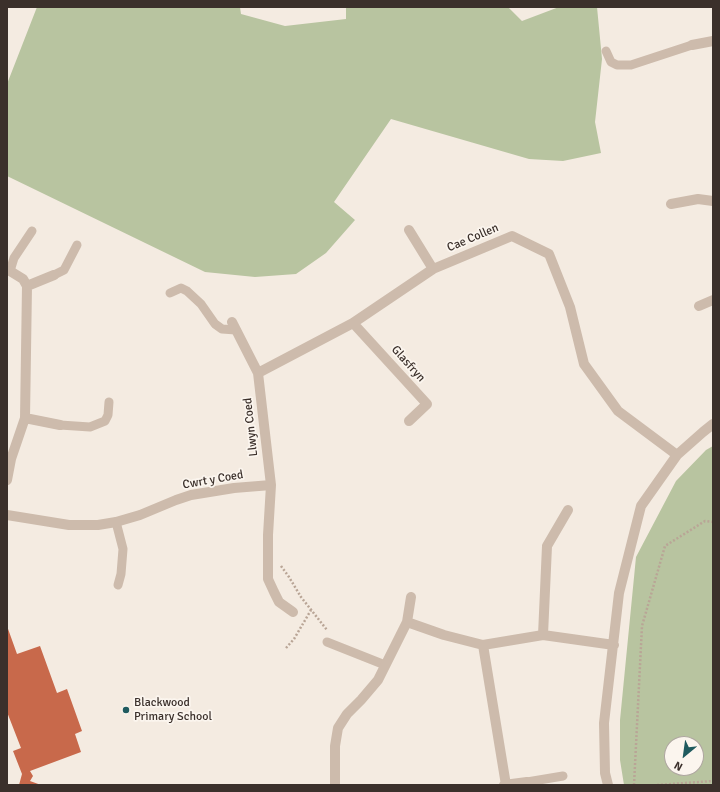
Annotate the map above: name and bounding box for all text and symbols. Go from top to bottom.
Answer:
street label: Cae Collen [445,221,501,255]
street label: Glasfryn [388,343,428,385]
street label: Llwyn Coed [241,397,261,457]
street label: Cwrt y Coed [182,468,244,492]
place label: Blackwood Primary School [134,696,212,724]
marker: Blackwood Primary School [121,705,131,715]
north arrow [664,736,704,776]
text: N [672,759,685,774]

